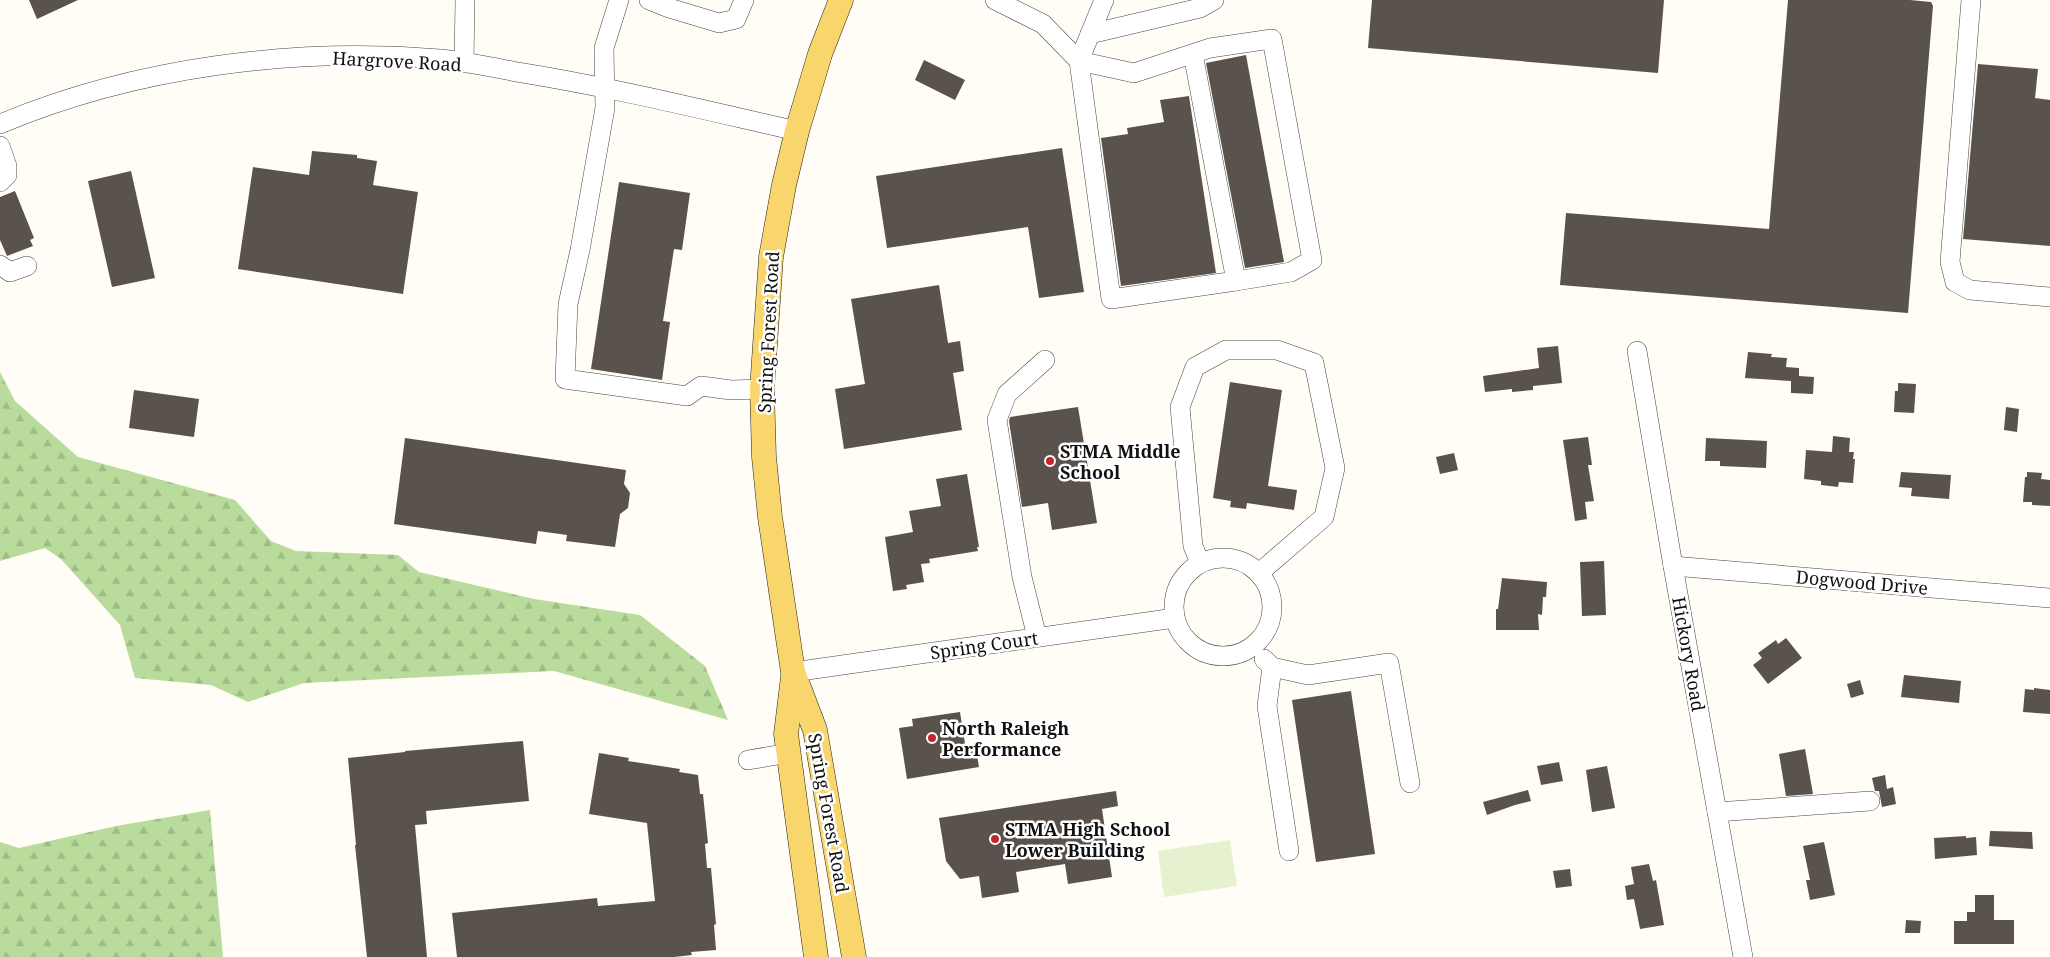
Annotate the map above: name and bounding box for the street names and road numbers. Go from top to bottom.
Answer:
street label: Hargrove Road [332,46,462,76]
street label: Spring Forest Road [752,250,784,414]
street label: Dogwood Drive [1795,564,1929,600]
street label: Hickory Road [1667,595,1711,713]
street label: Spring Court [928,626,1040,664]
street label: Spring Forest Road [803,731,855,895]

